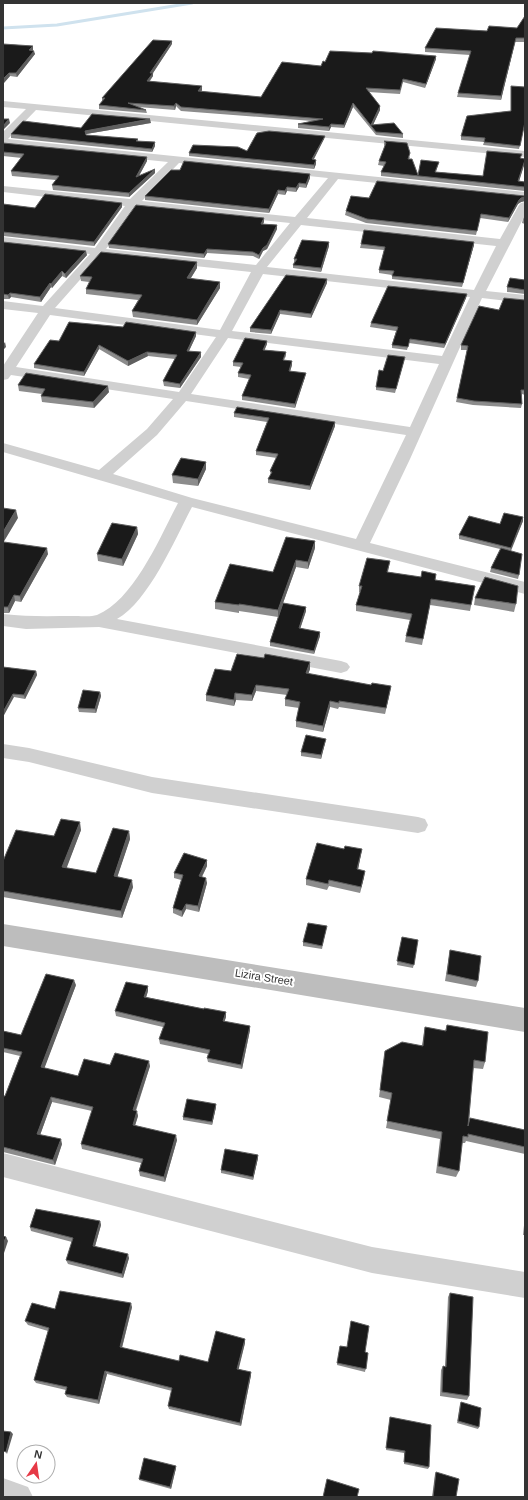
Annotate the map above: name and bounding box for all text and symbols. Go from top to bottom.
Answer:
street label: Lizira Street [234,966,294,988]
north arrow [16,1444,56,1484]
text: N [33,1448,44,1461]

